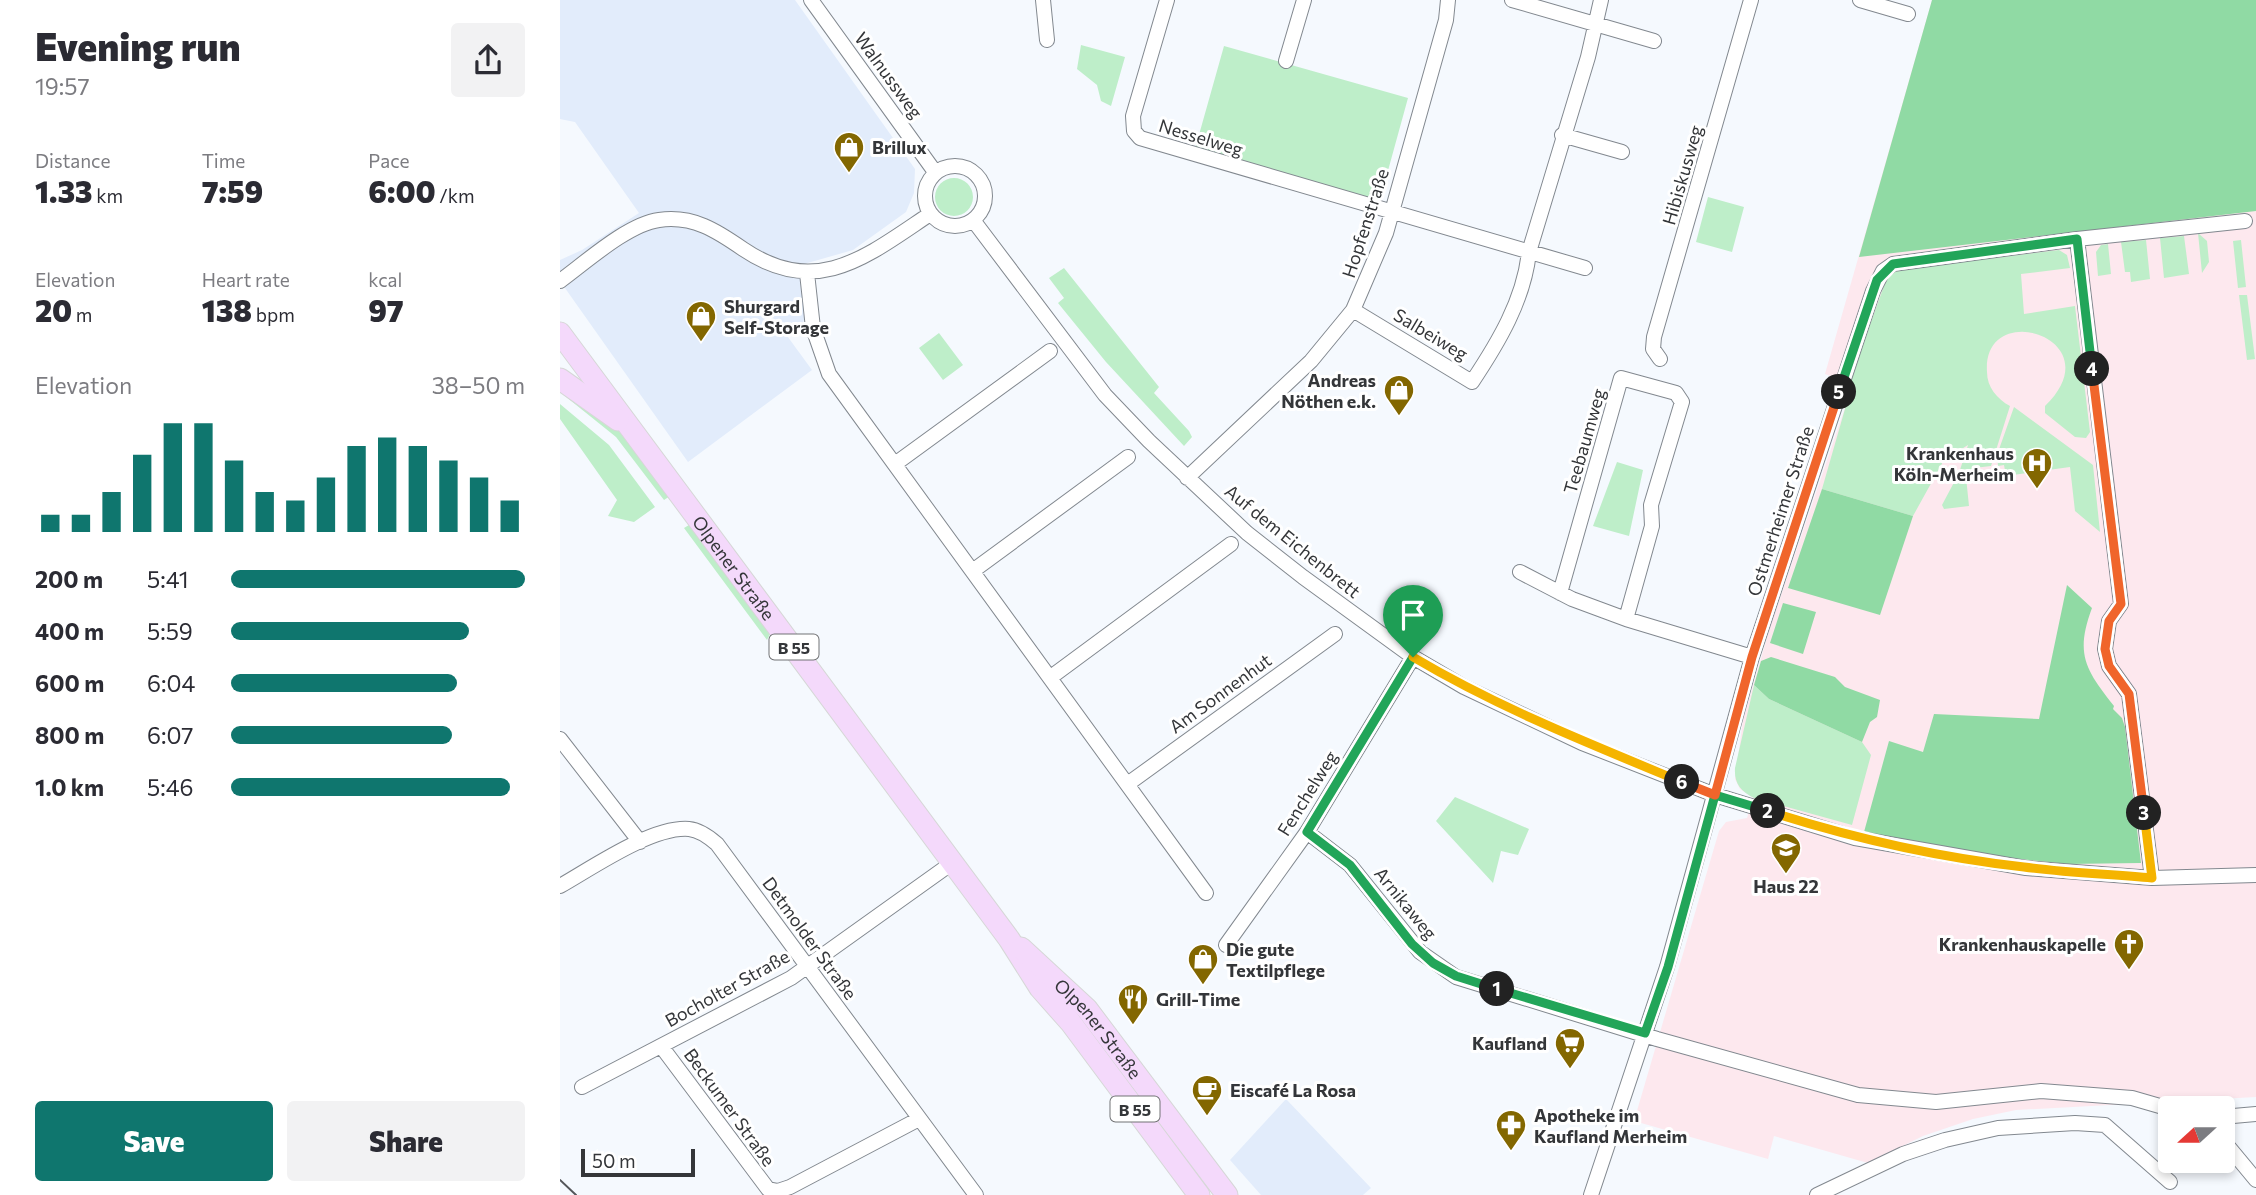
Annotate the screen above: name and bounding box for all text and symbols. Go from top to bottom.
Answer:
text: Evening run [35,22,241,69]
button: share [451,23,525,97]
street label: Walnussweg [850,28,928,123]
text: 19:57 [35,72,90,100]
street label: Nesselweg [1156,114,1246,160]
street label: Hibiskusweg [1657,122,1707,227]
shop icon: Brillux [832,130,866,174]
place label: Brillux [872,136,927,158]
text: Distance [35,149,111,172]
text: Time [202,149,245,172]
text: Pace [368,149,410,172]
street label: Hopfenstraße [1337,166,1393,280]
text: 1.33 [35,172,93,209]
text: 7:59 [202,172,263,209]
text: 6:00 [368,172,436,209]
text: km [93,184,123,207]
text: /km [436,184,475,207]
text: Elevation [35,268,115,291]
text: Heart rate [202,268,290,291]
text: kcal [368,268,402,291]
text: 20 [35,291,72,328]
text: 138 [202,291,252,328]
text: 97 [368,291,403,328]
place label: Shurgard Self-Storage [724,295,829,338]
shop icon: Shurgard Self-Storage [684,299,718,343]
text: m [72,303,92,326]
text: bpm [252,303,295,326]
street label: Salbeiweg [1390,303,1472,365]
pin: 4 [2074,352,2110,386]
text: 4 [2086,357,2097,380]
place label: Andreas Nöthen e.k. [1281,369,1376,412]
text: Elevation [35,371,132,399]
text: 38–50 m [432,371,525,399]
shop icon: Andreas Nöthen e.k. [1382,373,1416,417]
pin: 5 [1822,374,1856,410]
text: 5 [1833,380,1844,403]
street label: Teebaumweg [1559,386,1610,496]
street label: Ostmerheimer Straße [1742,423,1818,599]
place label: Krankenhaus Köln-Merheim [1894,442,2014,485]
hospital icon: Krankenhaus Köln-Merheim [2020,446,2054,490]
street label: Auf dem Eichenbrett [1221,480,1365,602]
street label: Olpener Straße [688,511,780,624]
text: 200 m [35,565,103,593]
text: 5:41 [147,565,189,593]
pin [1383,585,1443,657]
icon: arrive [1394,596,1432,634]
text: 400 m [35,617,104,645]
text: 5:59 [147,617,193,645]
road number: B 55 [770,634,818,660]
street label: Am Sonnenhut [1165,649,1275,737]
text: 600 m [35,669,104,697]
text: 6:04 [147,669,195,697]
text: 800 m [35,721,104,749]
text: 6:07 [147,721,193,749]
street label: Fenchelweg [1272,746,1342,840]
pin: 6 [1664,764,1700,800]
text: 6 [1676,770,1687,793]
text: 1.0 km [35,773,104,801]
text: 5:46 [147,773,193,801]
pin: 2 [1750,794,1786,828]
pin: 3 [2126,796,2162,830]
text: 2 [1762,799,1773,822]
text: 3 [2138,801,2149,824]
school or university icon: Haus 22 [1769,831,1803,875]
street label: Arnikaweg [1370,862,1442,944]
street label: Detmolder Straße [758,872,862,1004]
place label: Haus 22 [1753,875,1819,897]
church icon: Krankenhauskapelle [2112,927,2146,971]
place label: Krankenhauskapelle [1939,933,2106,955]
place label: Die gute Textilpflege [1226,938,1325,981]
shop icon: Die gute Textilpflege [1186,942,1220,986]
street label: Bocholter Straße [661,945,793,1031]
pin: 1 [1480,972,1514,1006]
street label: Olpener Straße [1050,974,1147,1083]
text: 1 [1492,977,1501,1000]
restaurant icon: Grill-Time [1116,982,1150,1026]
place label: Grill-Time [1156,988,1240,1010]
supermarket icon: Kaufland [1553,1026,1587,1070]
place label: Kaufland [1472,1032,1547,1054]
street label: Beckumer Straße [680,1044,780,1170]
cafe icon: Eiscafé La Rosa [1190,1073,1224,1117]
place label: Eiscafé La Rosa [1230,1079,1356,1101]
road number: B 55 [1110,1096,1160,1121]
north arrow [2158,1096,2235,1172]
map controls [2158,1096,2235,1173]
button: Save [35,1101,273,1181]
button: Share [287,1101,525,1181]
place label: Apotheke im Kaufland Merheim [1534,1104,1687,1147]
pharmacy icon: Apotheke im Kaufland Merheim [1494,1108,1528,1152]
scale bar [581,1146,695,1178]
text: 50 m [592,1149,636,1172]

